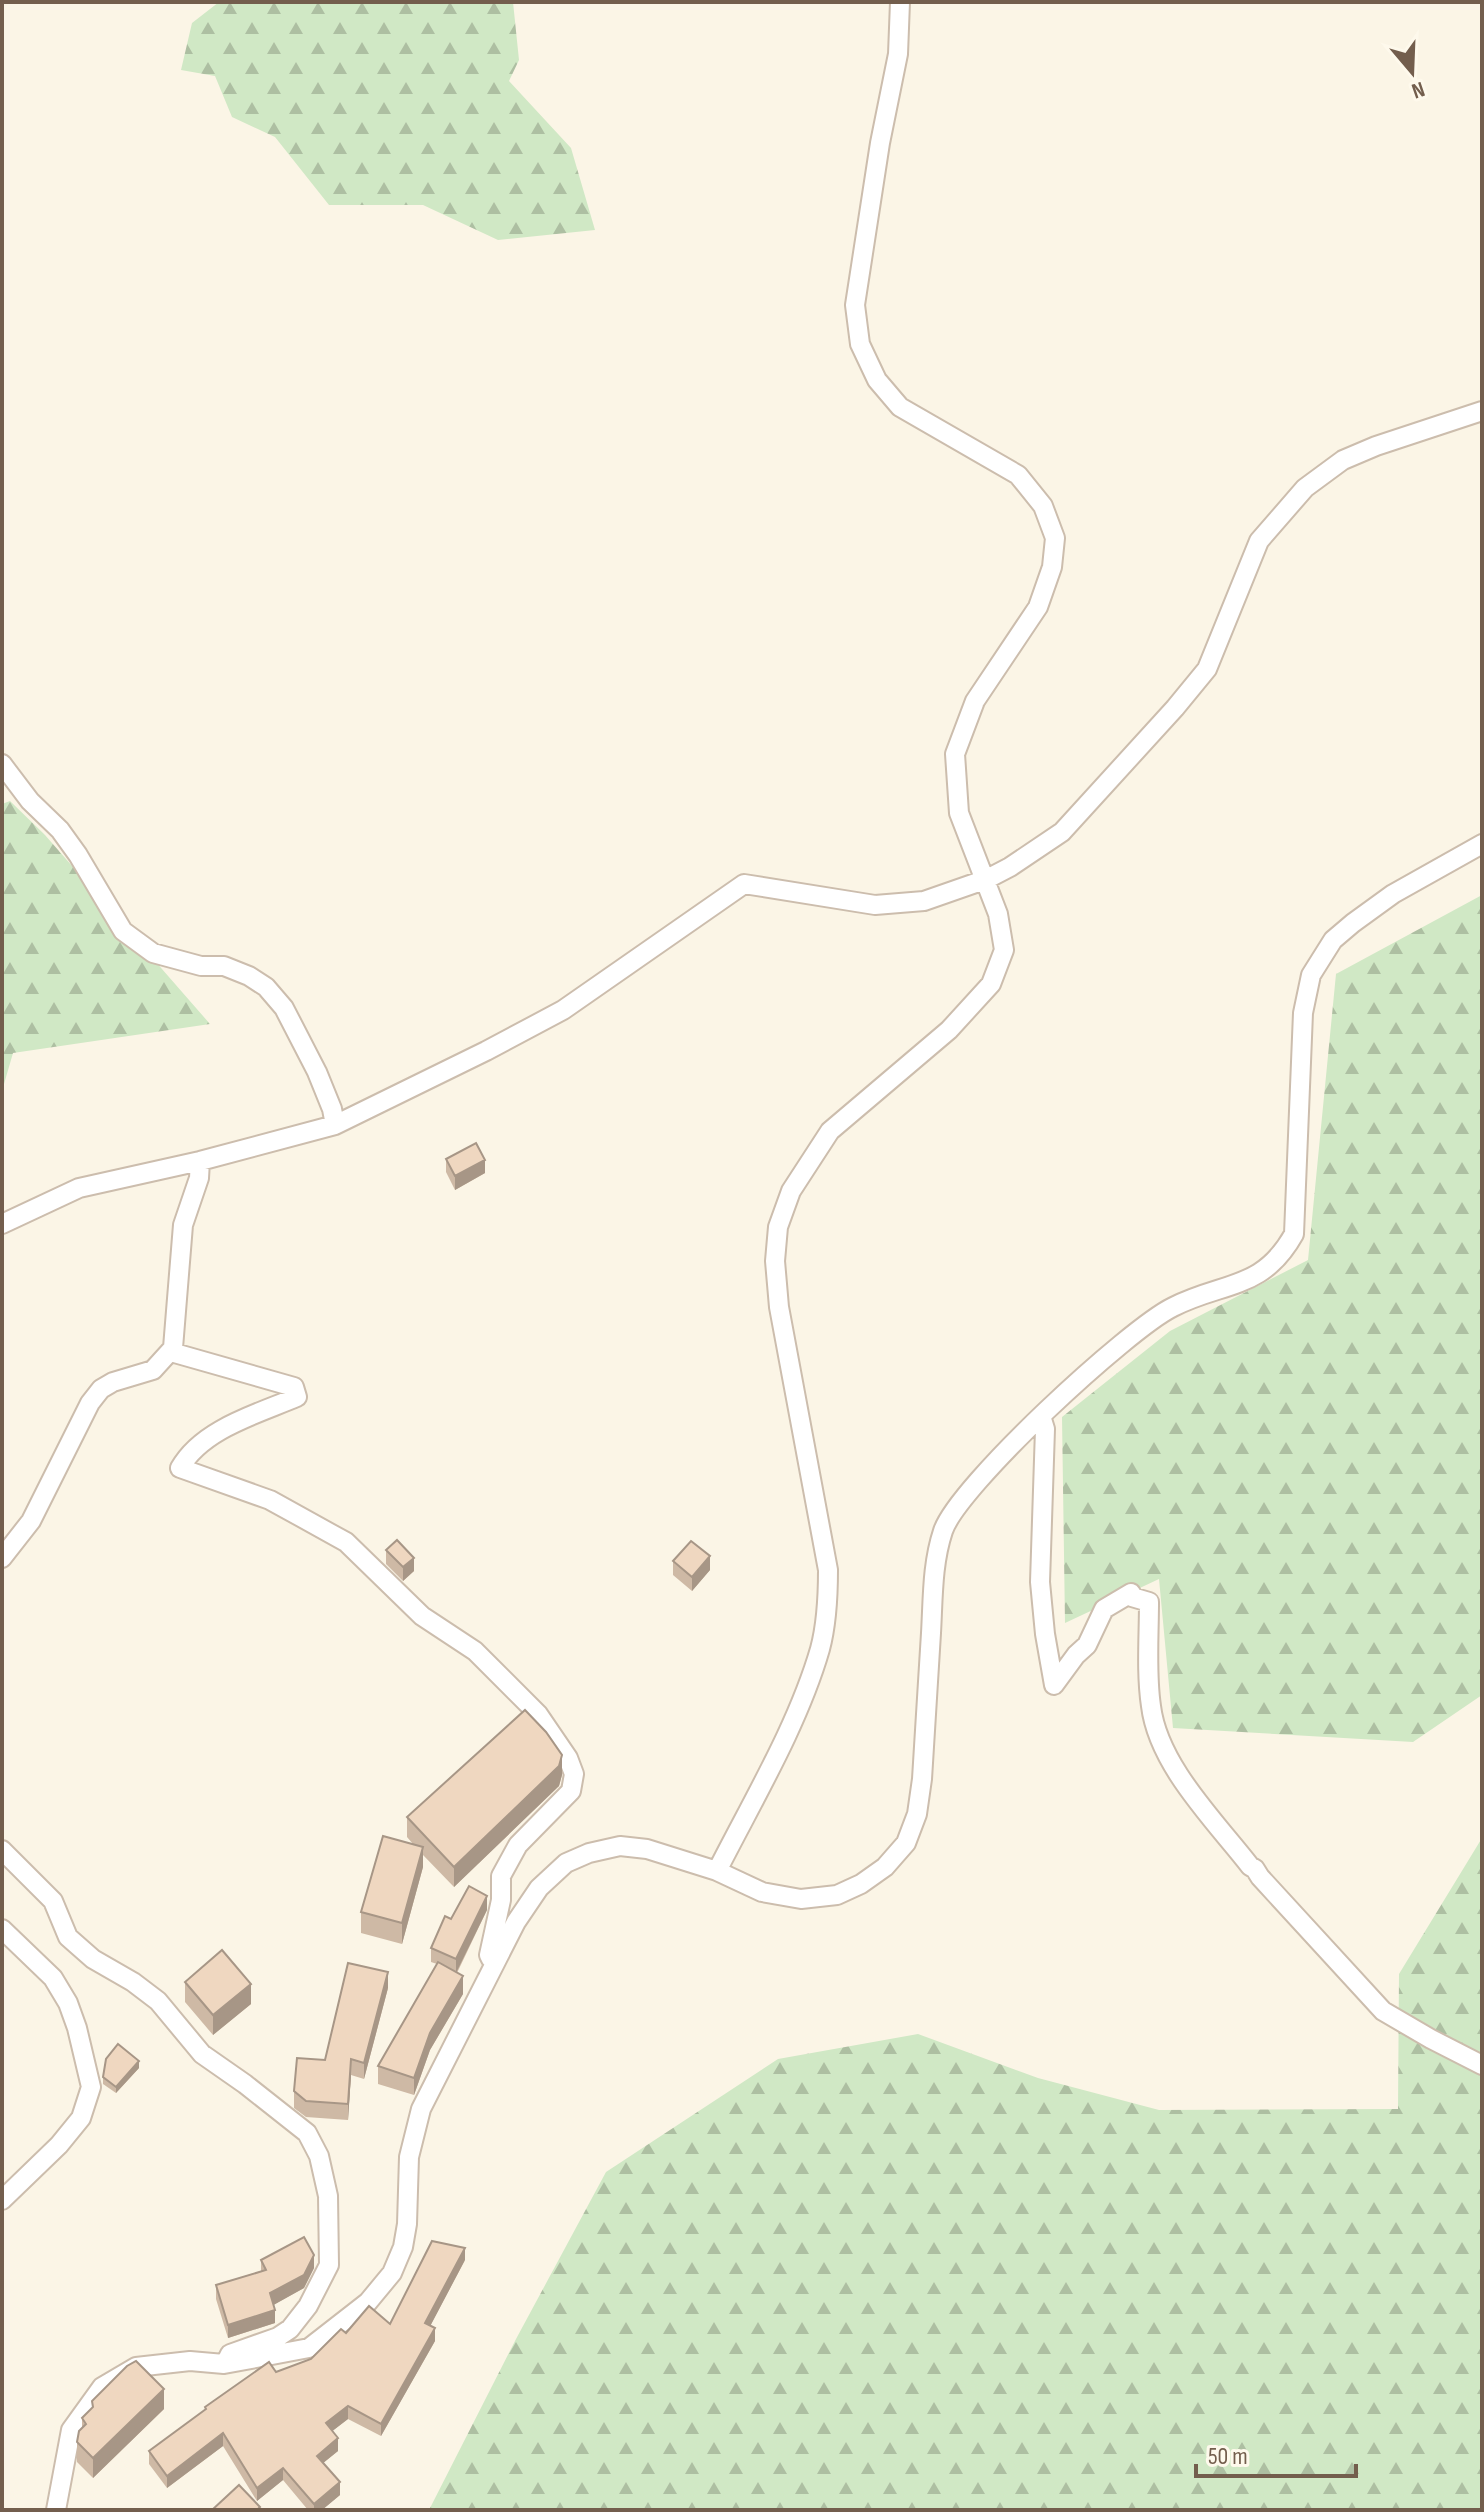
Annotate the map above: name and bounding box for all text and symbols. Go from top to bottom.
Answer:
north arrow [1372,32,1452,112]
text: N [1408,75,1428,104]
scale bar [1196,2428,1356,2478]
text: 50 m [1208,2442,1248,2471]

